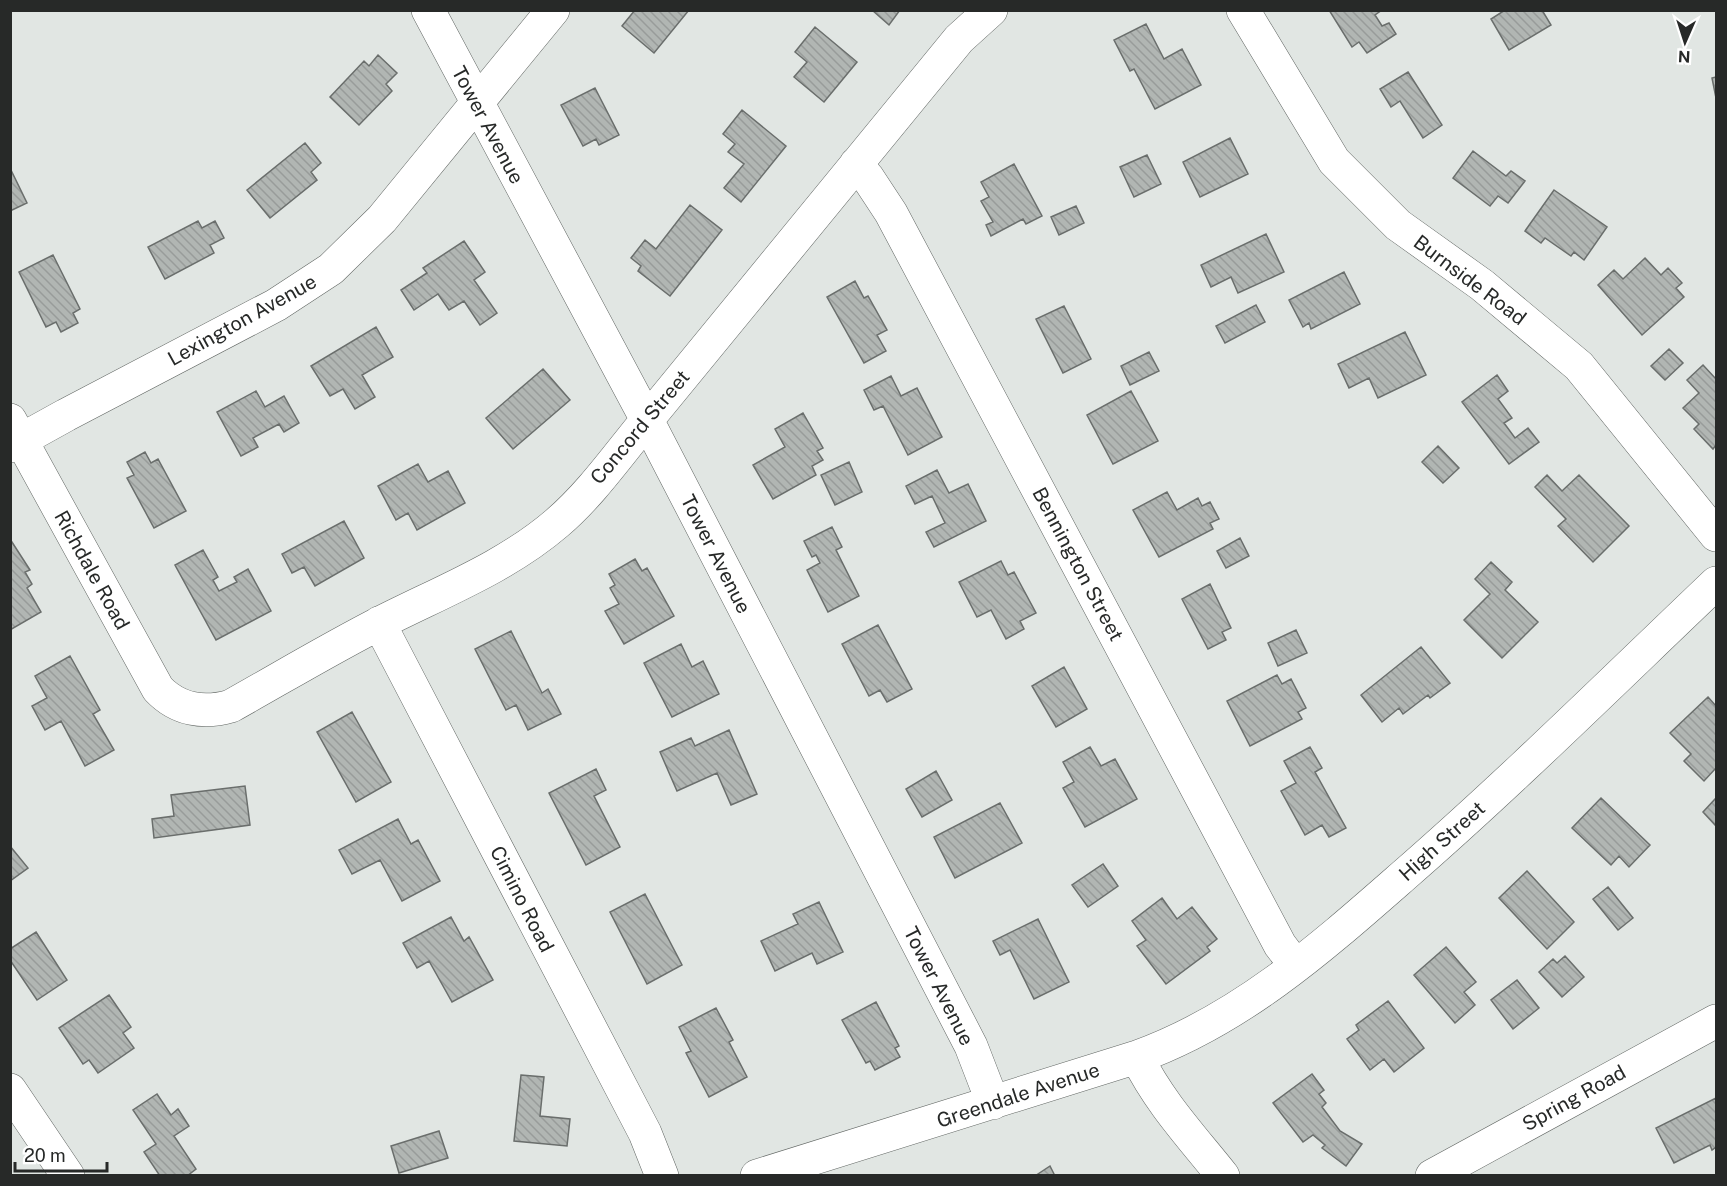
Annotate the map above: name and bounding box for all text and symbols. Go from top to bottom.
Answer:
north arrow [1655,12,1715,72]
text: N [1677,47,1691,66]
street label: Tower Avenue [447,62,529,188]
street label: Burnside Road [1409,230,1531,330]
street label: Lexington Avenue [164,269,320,371]
street label: Concord Street [585,365,695,489]
street label: Bennington Street [1027,483,1129,645]
street label: Tower Avenue [676,491,756,617]
street label: Richdale Road [49,506,135,634]
street label: High Street [1394,796,1490,886]
street label: Cimino Road [485,842,559,956]
street label: Tower Avenue [899,923,979,1049]
street label: Greendale Avenue [934,1057,1102,1133]
street label: Spring Road [1518,1060,1630,1136]
scale bar [15,1135,106,1173]
text: 20 m [24,1145,66,1166]

